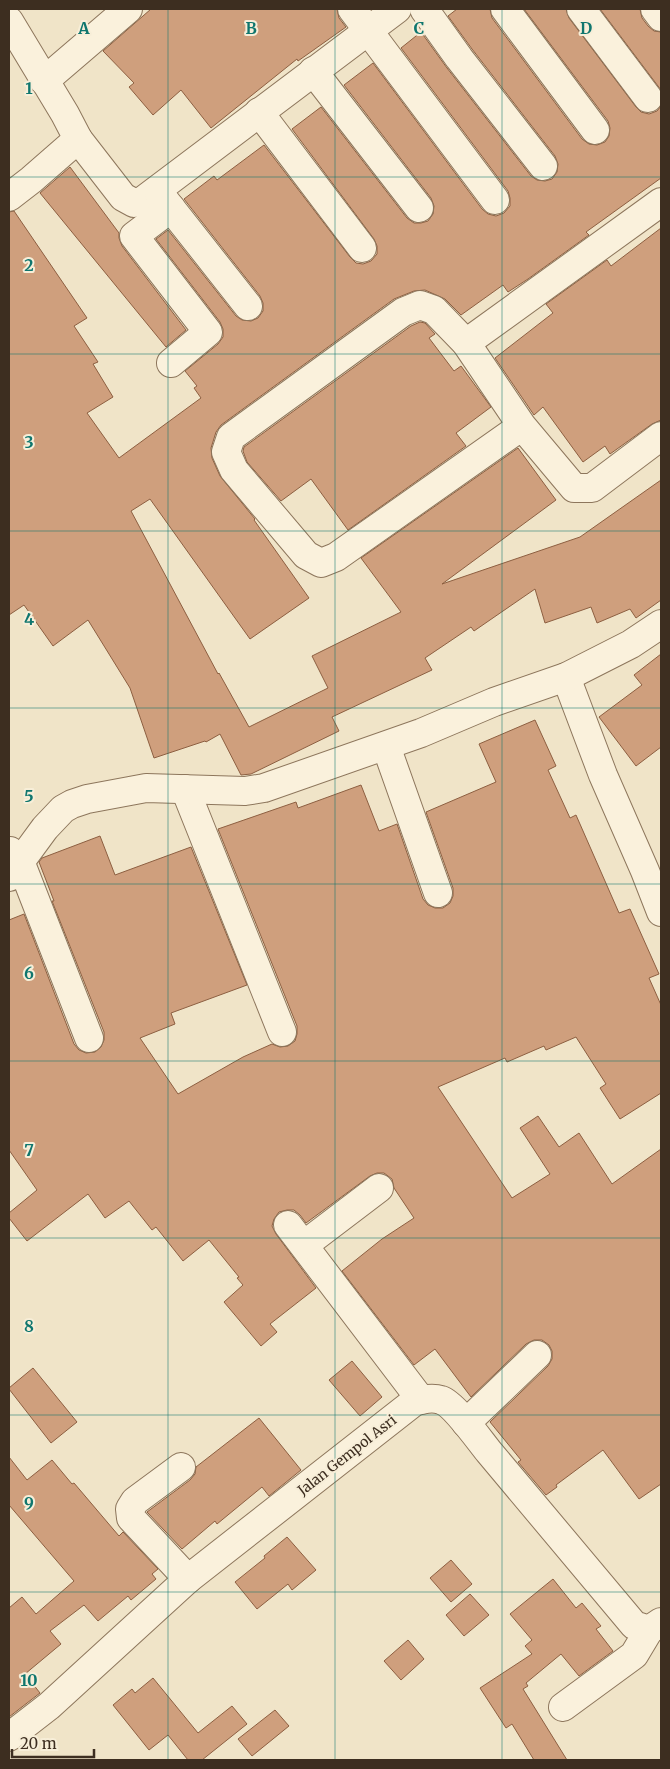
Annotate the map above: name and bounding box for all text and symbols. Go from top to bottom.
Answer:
text: A [77,18,90,38]
text: B [245,18,257,38]
text: C [414,18,424,38]
text: D [580,18,592,38]
text: 1 [25,78,33,98]
text: 2 [24,255,34,275]
text: 3 [24,432,34,452]
text: 4 [24,609,34,629]
text: 5 [24,786,34,806]
text: 6 [24,963,34,983]
text: 7 [24,1140,34,1160]
text: 8 [24,1316,34,1336]
street label: Jalan Gempol Asri [293,1411,400,1500]
text: 9 [24,1493,34,1513]
text: 10 [20,1670,38,1690]
scale bar [12,1726,95,1758]
text: 20 m [20,1734,57,1753]

